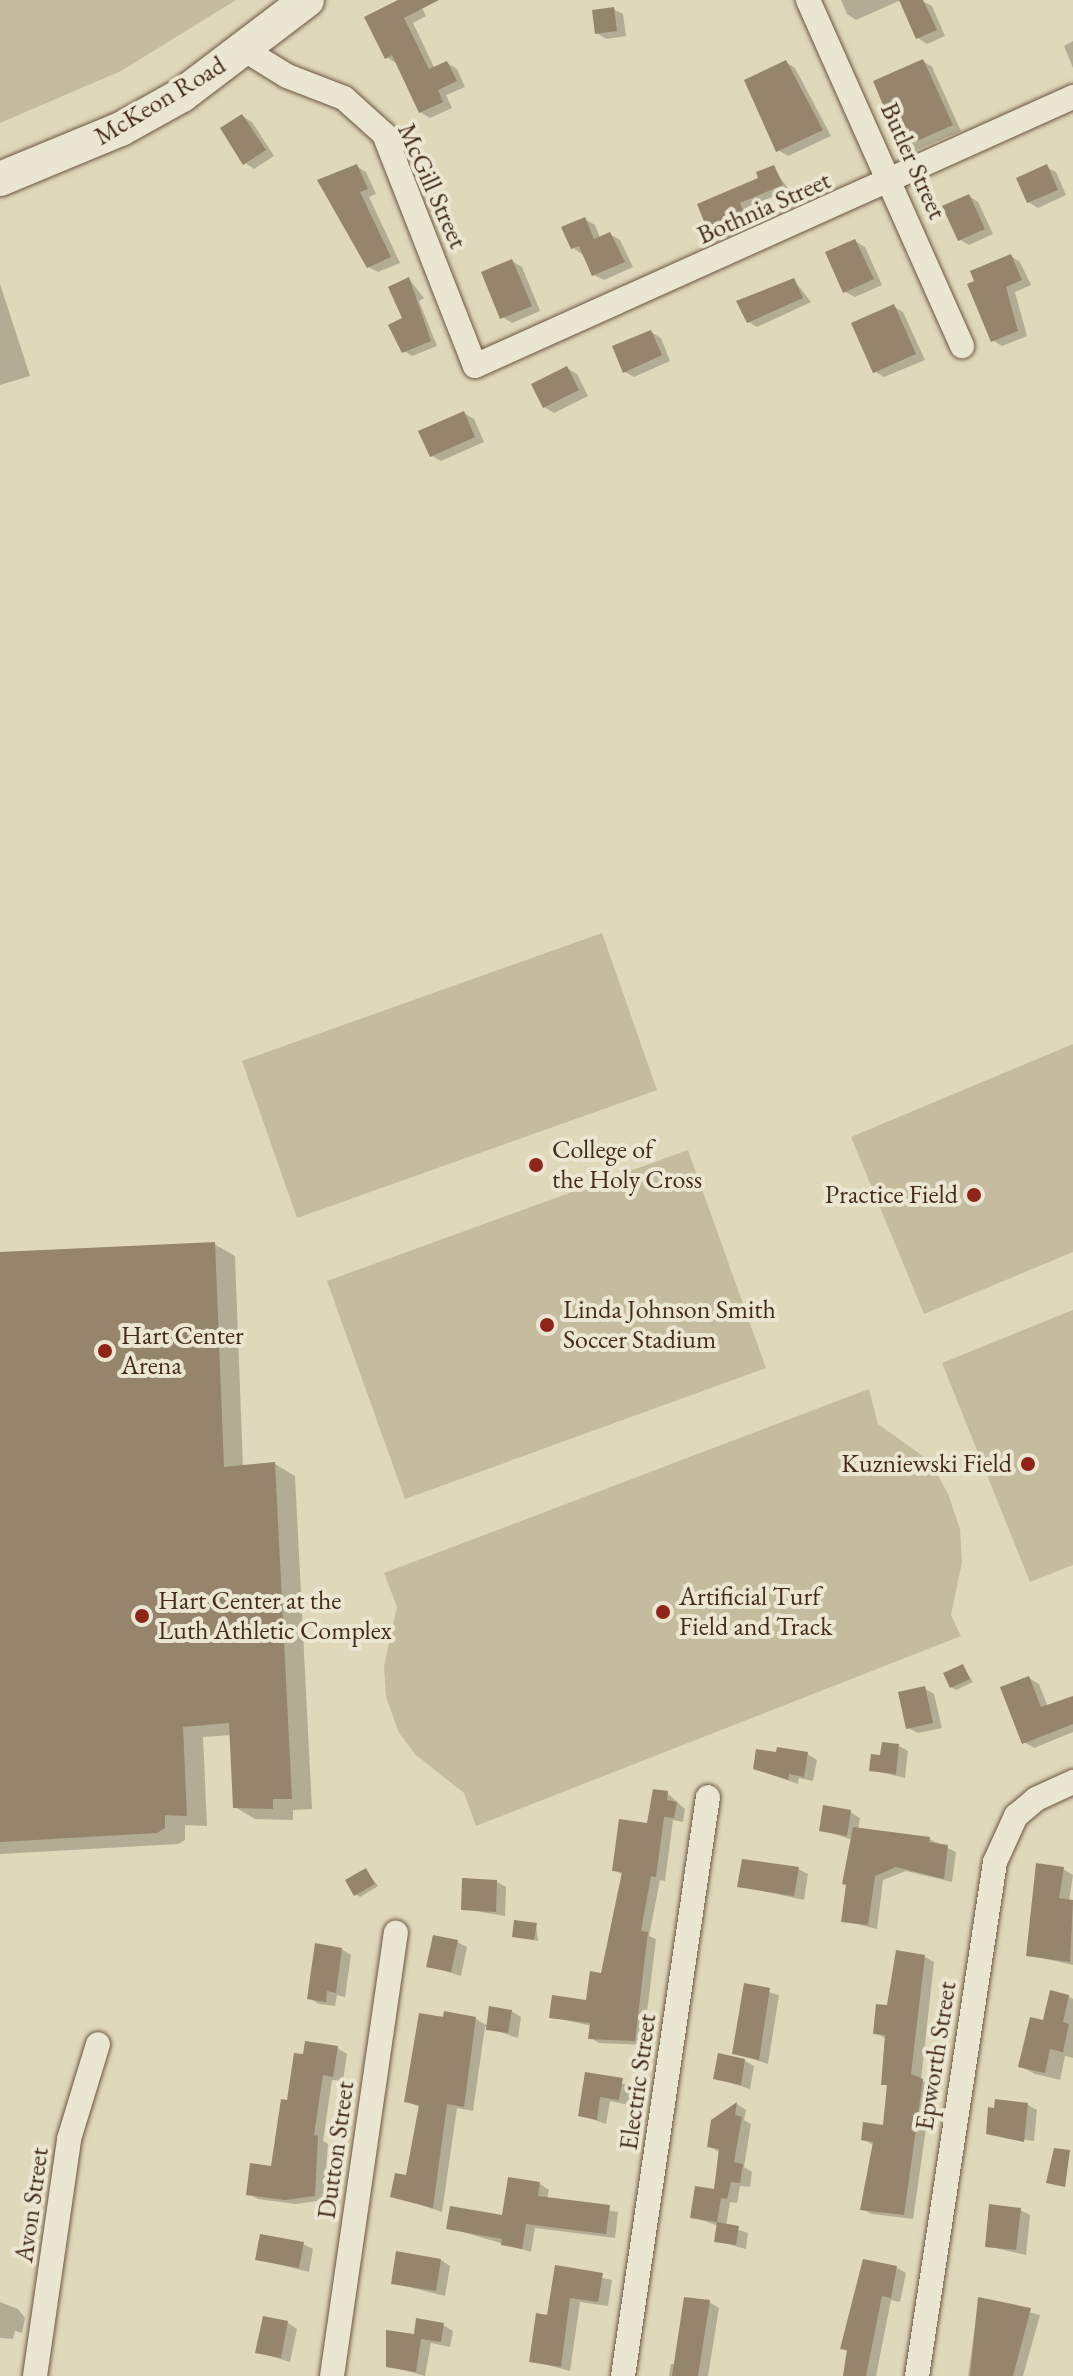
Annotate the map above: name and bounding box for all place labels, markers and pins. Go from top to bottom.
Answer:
place label: College of the Holy Cross [552,1134,702,1196]
marker: College of the Holy Cross [527,1156,545,1174]
place label: Practice Field [825,1179,958,1211]
marker: Practice Field [965,1186,983,1204]
place label: Linda Johnson Smith Soccer Stadium [563,1294,776,1356]
marker: Linda Johnson Smith Soccer Stadium [538,1316,556,1334]
place label: Hart Center Arena [121,1320,244,1382]
marker: Hart Center Arena [96,1342,114,1360]
place label: Kuzniewski Field [841,1448,1012,1480]
marker: Kuzniewski Field [1019,1455,1037,1473]
place label: Artificial Turf Field and Track [679,1581,833,1642]
place label: Hart Center at the Luth Athletic Complex [158,1585,392,1646]
marker: Artificial Turf Field and Track [654,1603,672,1621]
marker: Hart Center at the Luth Athletic Complex [133,1607,151,1625]

